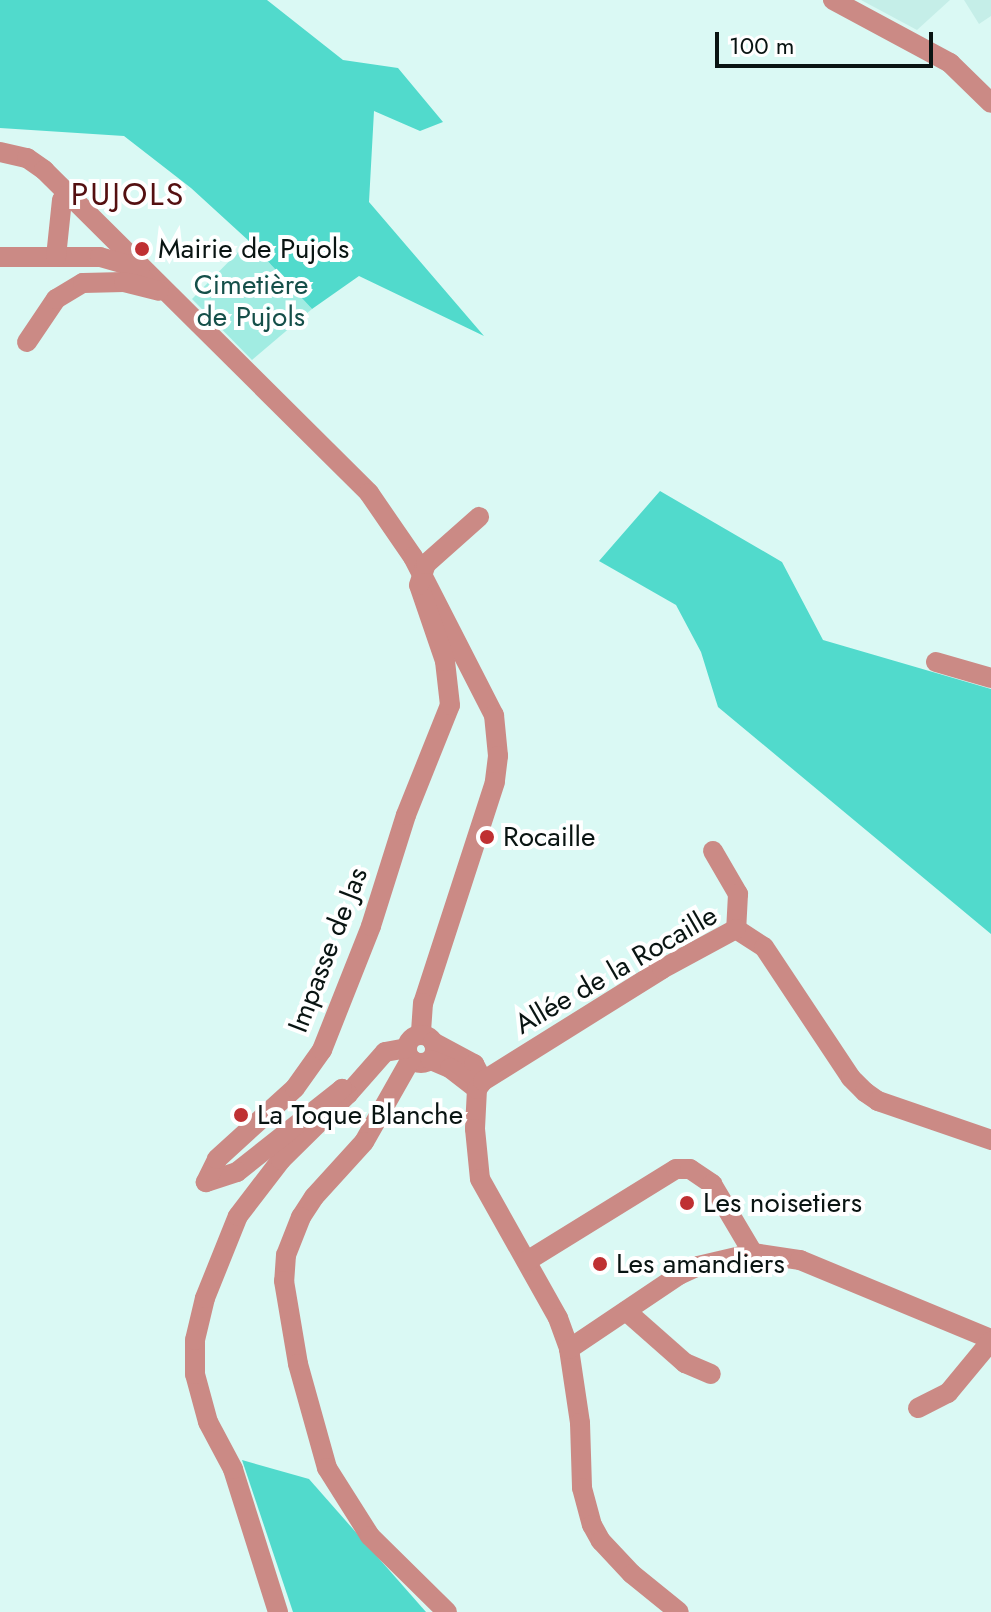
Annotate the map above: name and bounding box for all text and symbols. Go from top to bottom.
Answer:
scale bar [719,16,937,66]
text: 100 m [729,28,795,63]
district label: PUJOLS [71,175,185,213]
place label: Mairie de Pujols [158,232,349,266]
marker: Mairie de Pujols [133,240,151,258]
park label: Cimetière de Pujols [194,268,308,334]
place label: Rocaille [503,820,595,854]
marker: Rocaille [478,828,496,846]
street label: Impasse de Jas [281,863,375,1037]
street label: Allée de la Rocaille [509,898,723,1042]
place label: La Toque Blanche [257,1098,463,1132]
marker: La Toque Blanche [232,1106,250,1124]
place label: Les noisetiers [703,1186,862,1220]
marker: Les noisetiers [678,1194,696,1212]
place label: Les amandiers [616,1247,785,1281]
marker: Les amandiers [591,1255,609,1273]

